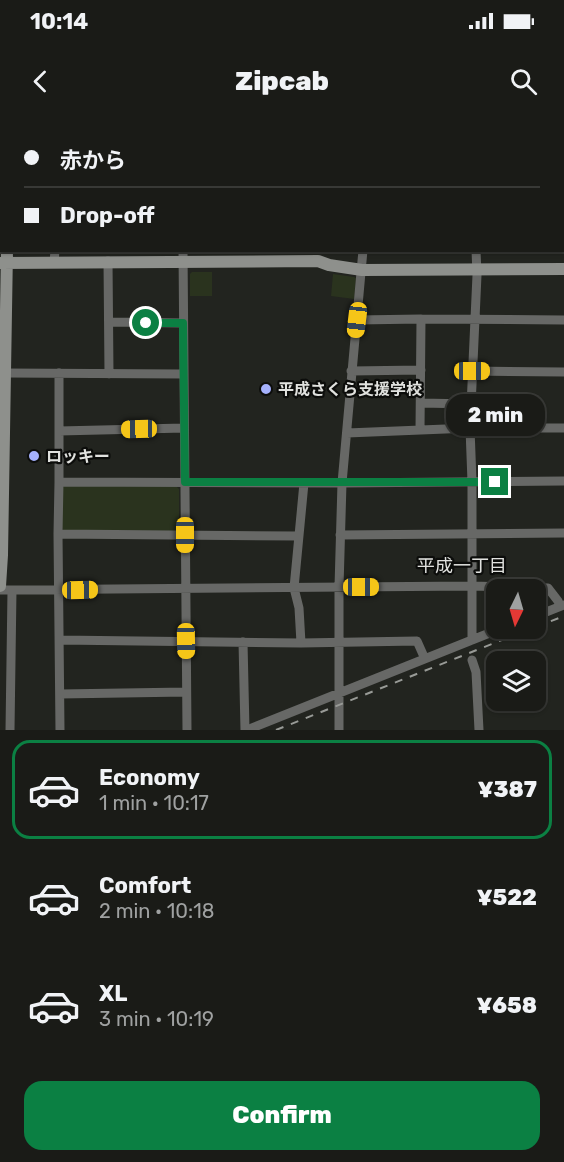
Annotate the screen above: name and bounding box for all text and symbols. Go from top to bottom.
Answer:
text: 10:14 [30,8,88,35]
icon: back [24,65,57,98]
text: Zipcab [235,65,329,97]
icon: search [507,65,540,98]
text: 赤から [60,147,126,174]
text: Drop-off [60,202,155,229]
car [346,301,368,339]
route start [132,309,159,336]
car [454,362,490,380]
place label: 平成さくら支援学校 [278,380,422,399]
marker: 平成さくら支援学校 [259,382,273,396]
callout: 2 min [446,395,544,437]
text: 2 min [468,403,523,427]
car [121,420,157,438]
place label: ロッキー [46,447,110,466]
marker: ロッキー [27,449,41,463]
route end [481,468,508,495]
car [176,517,194,553]
district label: 平成一丁目 [417,555,507,577]
car [343,578,379,596]
north arrow [486,579,546,639]
map controls [486,579,546,711]
car [62,581,98,599]
car [177,623,195,659]
button: layers [486,651,546,711]
icon: car [27,763,81,817]
text: Economy [99,764,200,791]
text: ¥387 [478,776,537,803]
text: 1 min · 10:17 [99,791,209,815]
icon: car [27,871,81,925]
text: Comfort [99,872,191,899]
text: ¥522 [477,884,537,911]
text: 2 min · 10:18 [99,899,214,923]
icon: car [27,979,81,1033]
text: XL [99,980,127,1007]
text: ¥658 [476,992,537,1019]
text: 3 min · 10:19 [99,1007,214,1031]
button: Confirm [24,1081,540,1150]

